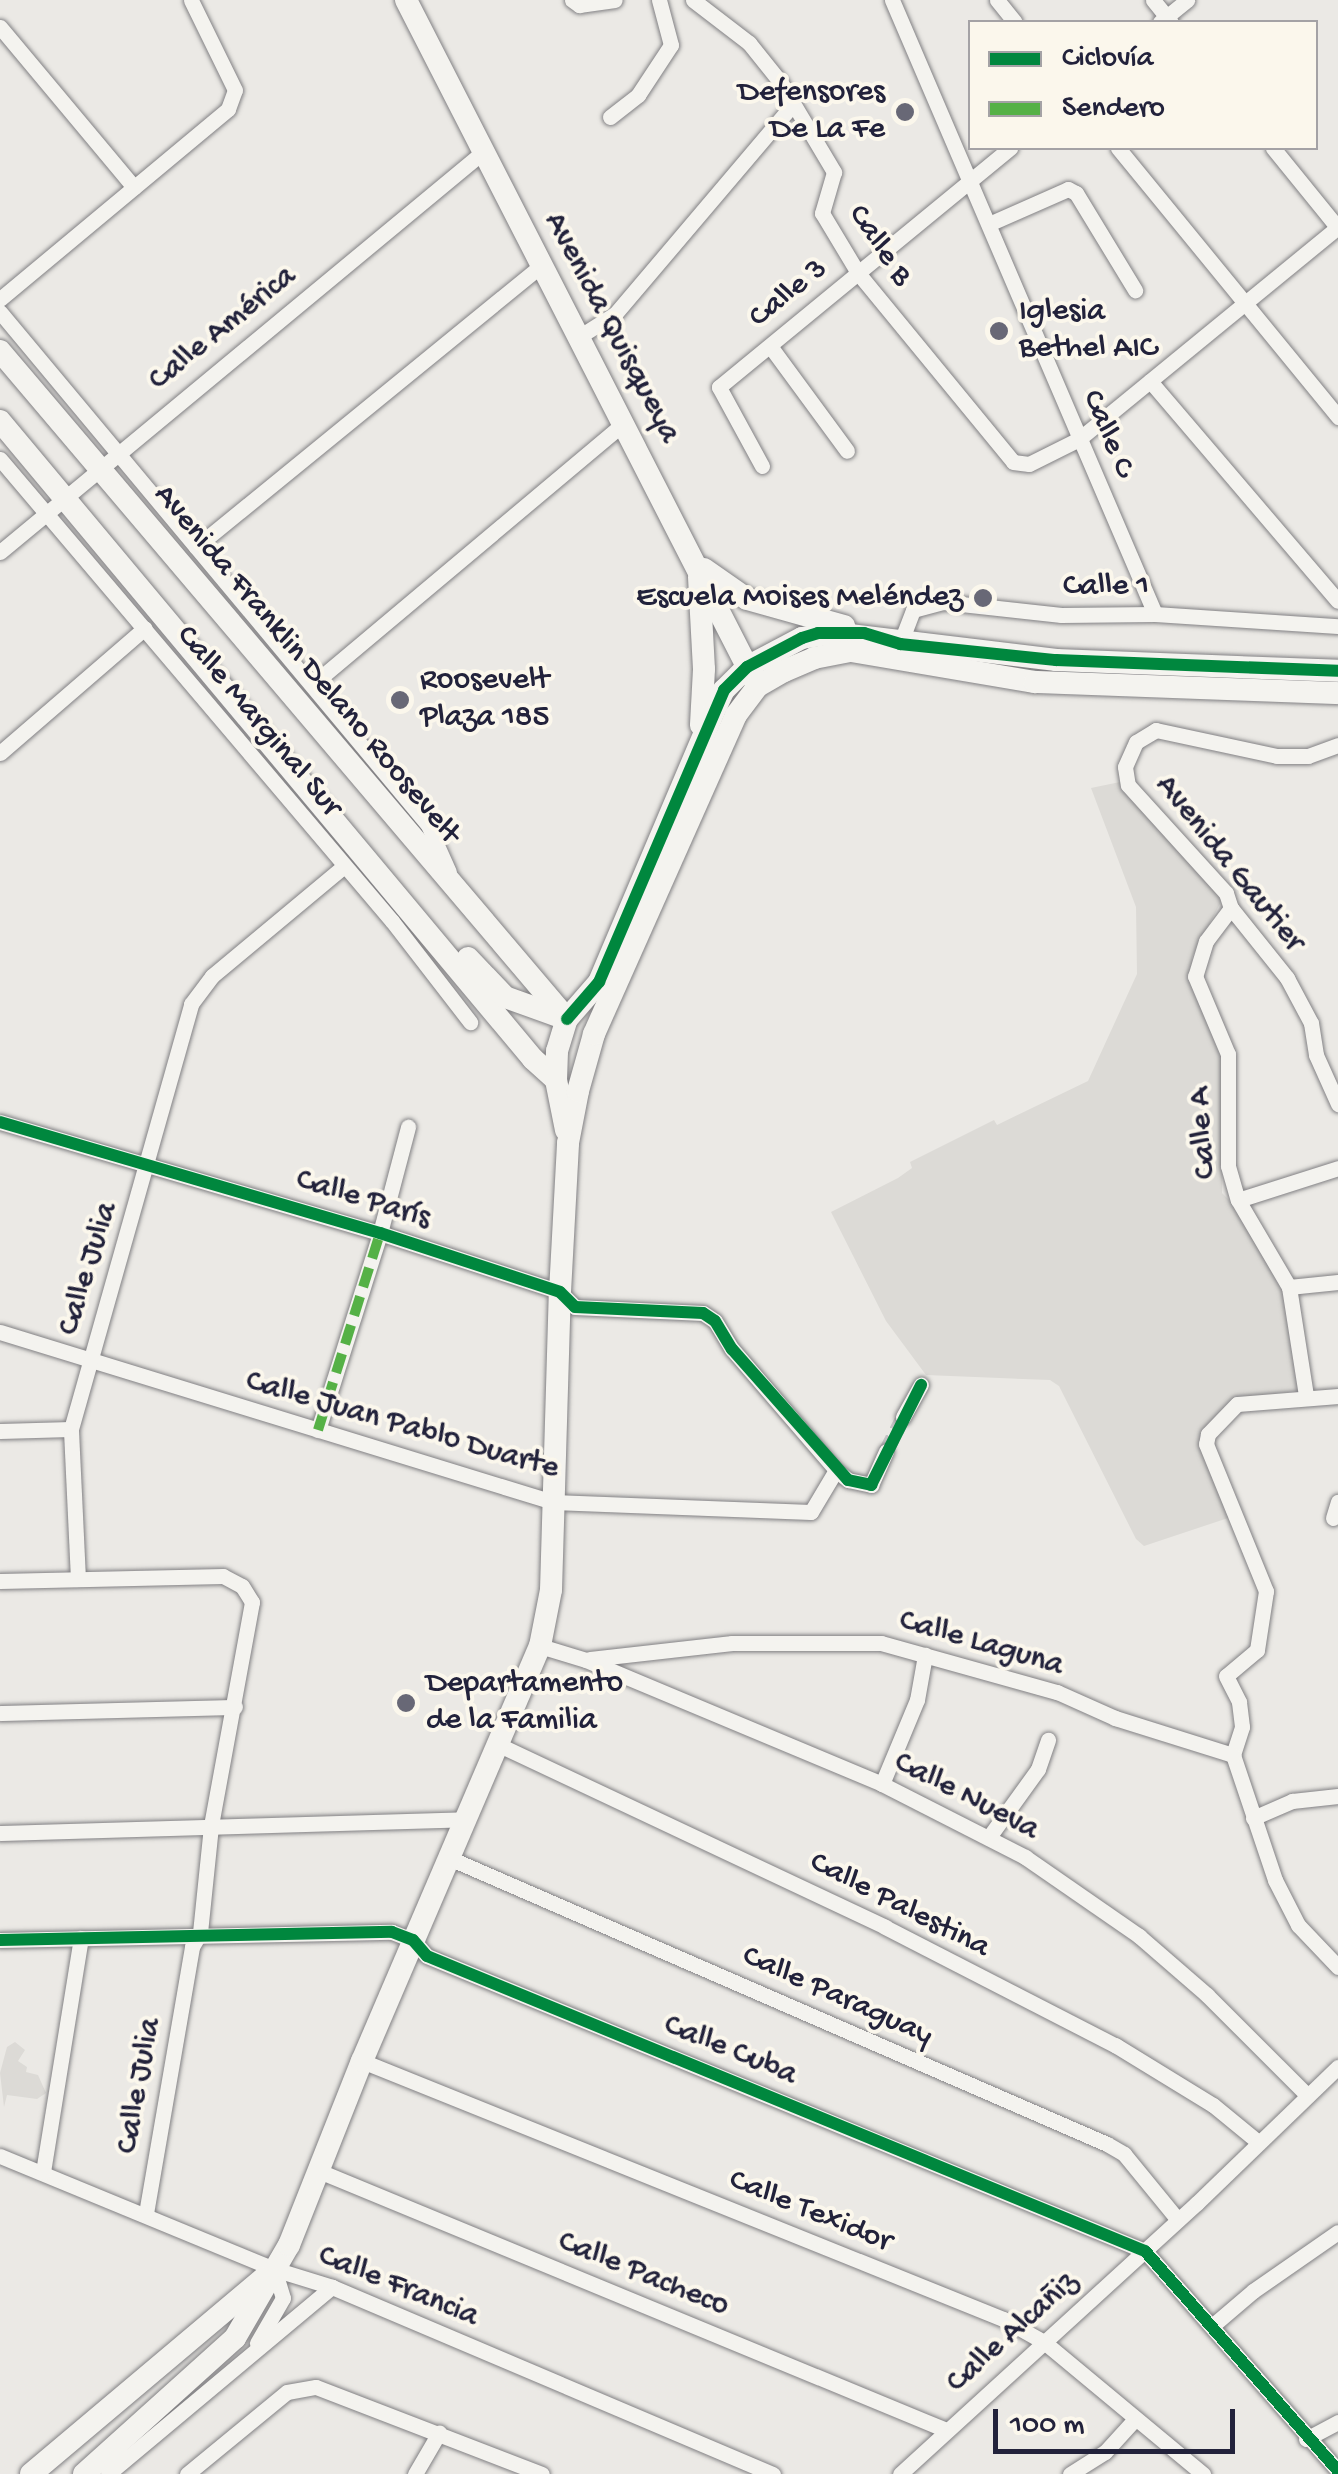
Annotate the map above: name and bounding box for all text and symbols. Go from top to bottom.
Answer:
legend [968,20,1318,150]
text: Ciclovía [1062,42,1154,77]
place label: Defensores De La Fe [738,75,885,150]
text: Sendero [1062,92,1165,127]
marker: Defensores De La Fe [894,101,916,123]
street label: Calle B [838,198,920,294]
street label: Avenida Quisqueya [534,206,688,450]
street label: Calle 3 [742,251,836,337]
street label: Calle América [142,258,304,400]
place label: Iglesia Bethel AIC [1019,294,1157,369]
marker: Iglesia Bethel AIC [988,320,1010,342]
street label: Calle C [1072,385,1142,483]
street label: Avenida Franklin Delano Roosevelt [144,477,468,853]
street label: Calle 1 [1063,568,1149,606]
place label: Escuela Moises Meléndez [636,579,963,617]
marker: Escuela Moises Meléndez [972,587,994,609]
street label: Calle Marginal Sur [167,618,349,826]
place label: Roosevelt Plaza 185 [420,663,549,738]
marker: Roosevelt Plaza 185 [389,689,411,711]
street label: Avenida Gautier [1146,768,1312,960]
street label: Calle A [1182,1086,1226,1180]
street label: Calle París [291,1161,435,1239]
street label: Calle Julia [51,1198,127,1340]
street label: Calle Juan Pablo Duarte [241,1363,563,1489]
street label: Calle Laguna [894,1602,1068,1686]
place label: Departamento de la Familia [426,1666,623,1741]
marker: Departamento de la Familia [395,1692,417,1714]
street label: Calle Nueva [887,1744,1045,1850]
street label: Calle Palestina [803,1844,995,1968]
street label: Calle Paraguay [736,1938,938,2056]
street label: Calle Cuba [658,2007,802,2095]
street label: Calle Julia [109,2015,171,2157]
street label: Calle Texidor [723,2162,897,2262]
street label: Calle Pacheco [552,2223,734,2327]
street label: Calle Francia [312,2237,484,2337]
street label: Calle Alcañiz [939,2264,1087,2402]
scale bar [998,2389,1240,2451]
text: 100 m [1010,2409,1085,2444]

